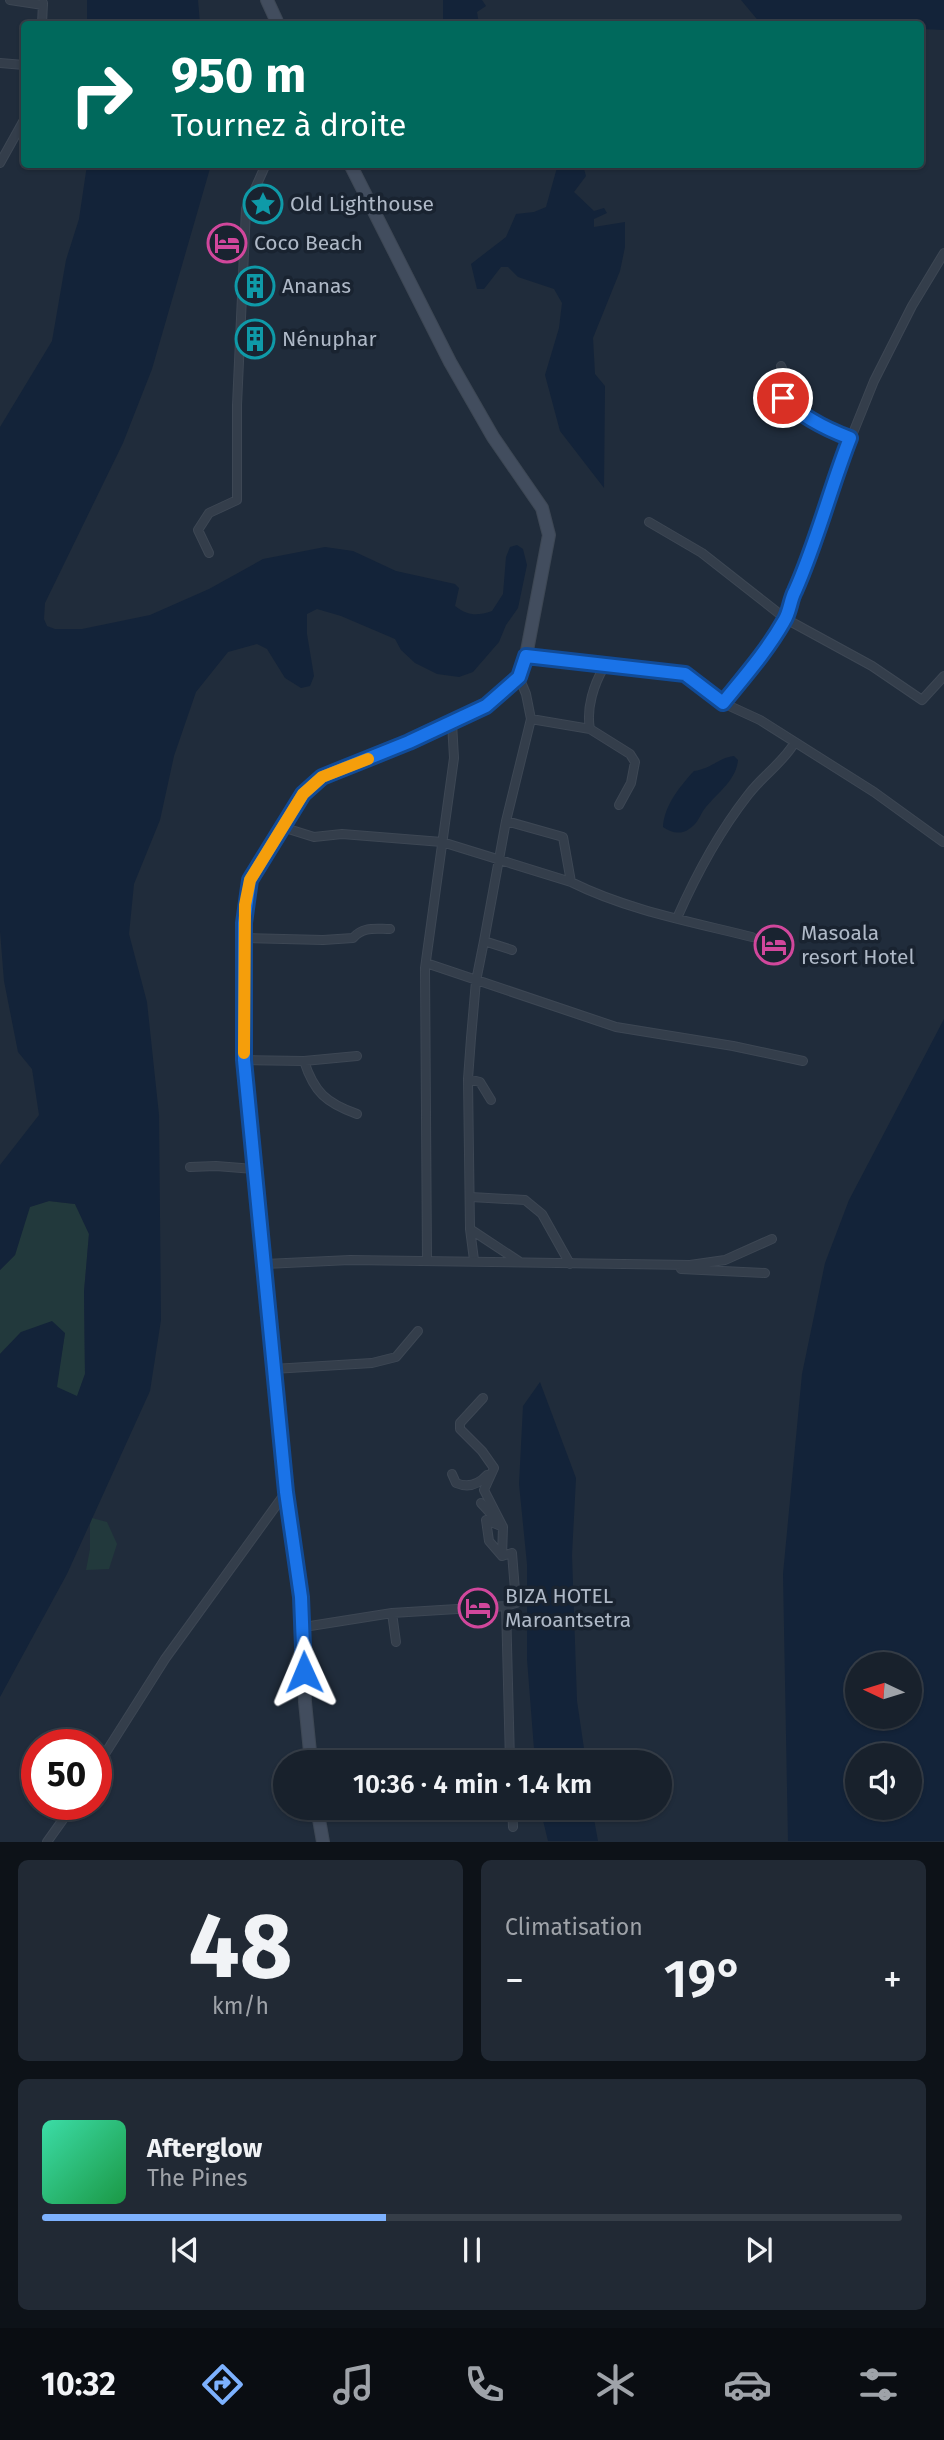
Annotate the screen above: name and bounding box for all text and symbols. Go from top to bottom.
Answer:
text: 950 m [171,46,306,105]
icon: right [56,49,147,140]
text: Tournez à droite [171,106,407,144]
place icon: Old Lighthouse [242,183,284,225]
place label: Old Lighthouse [290,191,434,217]
hotel icon: Coco Beach [206,222,248,264]
place label: Coco Beach [254,230,363,256]
building icon: Ananas [234,265,276,307]
place label: Ananas [282,273,351,299]
building icon: Nénuphar [234,318,276,360]
place label: Nénuphar [282,326,377,352]
pin [753,368,813,428]
icon: arrive [764,379,802,417]
place label: Masoala resort Hotel [801,920,915,970]
hotel icon: Masoala resort Hotel [753,924,795,966]
place label: BIZA HOTEL Maroantsetra [505,1583,631,1633]
hotel icon: BIZA HOTEL Maroantsetra [457,1587,499,1629]
position arrow [267,1635,341,1709]
north arrow [845,1652,922,1729]
map controls [845,1652,922,1820]
speed limit sign: 50 [21,1729,112,1820]
button: sound [845,1743,922,1820]
text: 10:36 · 4 min · 1.4 km [353,1769,592,1800]
text: 48 [188,1892,293,2001]
text: Climatisation [505,1913,643,1941]
text: 19° [664,1948,743,2011]
text: − [505,1957,524,2003]
text: + [883,1957,902,2003]
text: km/h [212,1992,269,2020]
text: Afterglow [147,2133,262,2164]
text: The Pines [147,2164,248,2192]
icon: previous [166,2231,204,2269]
icon: pause [453,2231,491,2269]
icon: next [740,2231,778,2269]
icon: directions [198,2360,247,2409]
icon: music [329,2360,378,2409]
icon: phone [460,2360,509,2409]
icon: climate [591,2360,640,2409]
icon: car [723,2360,772,2409]
icon: filters [854,2360,903,2409]
text: 10:32 [41,2365,116,2403]

